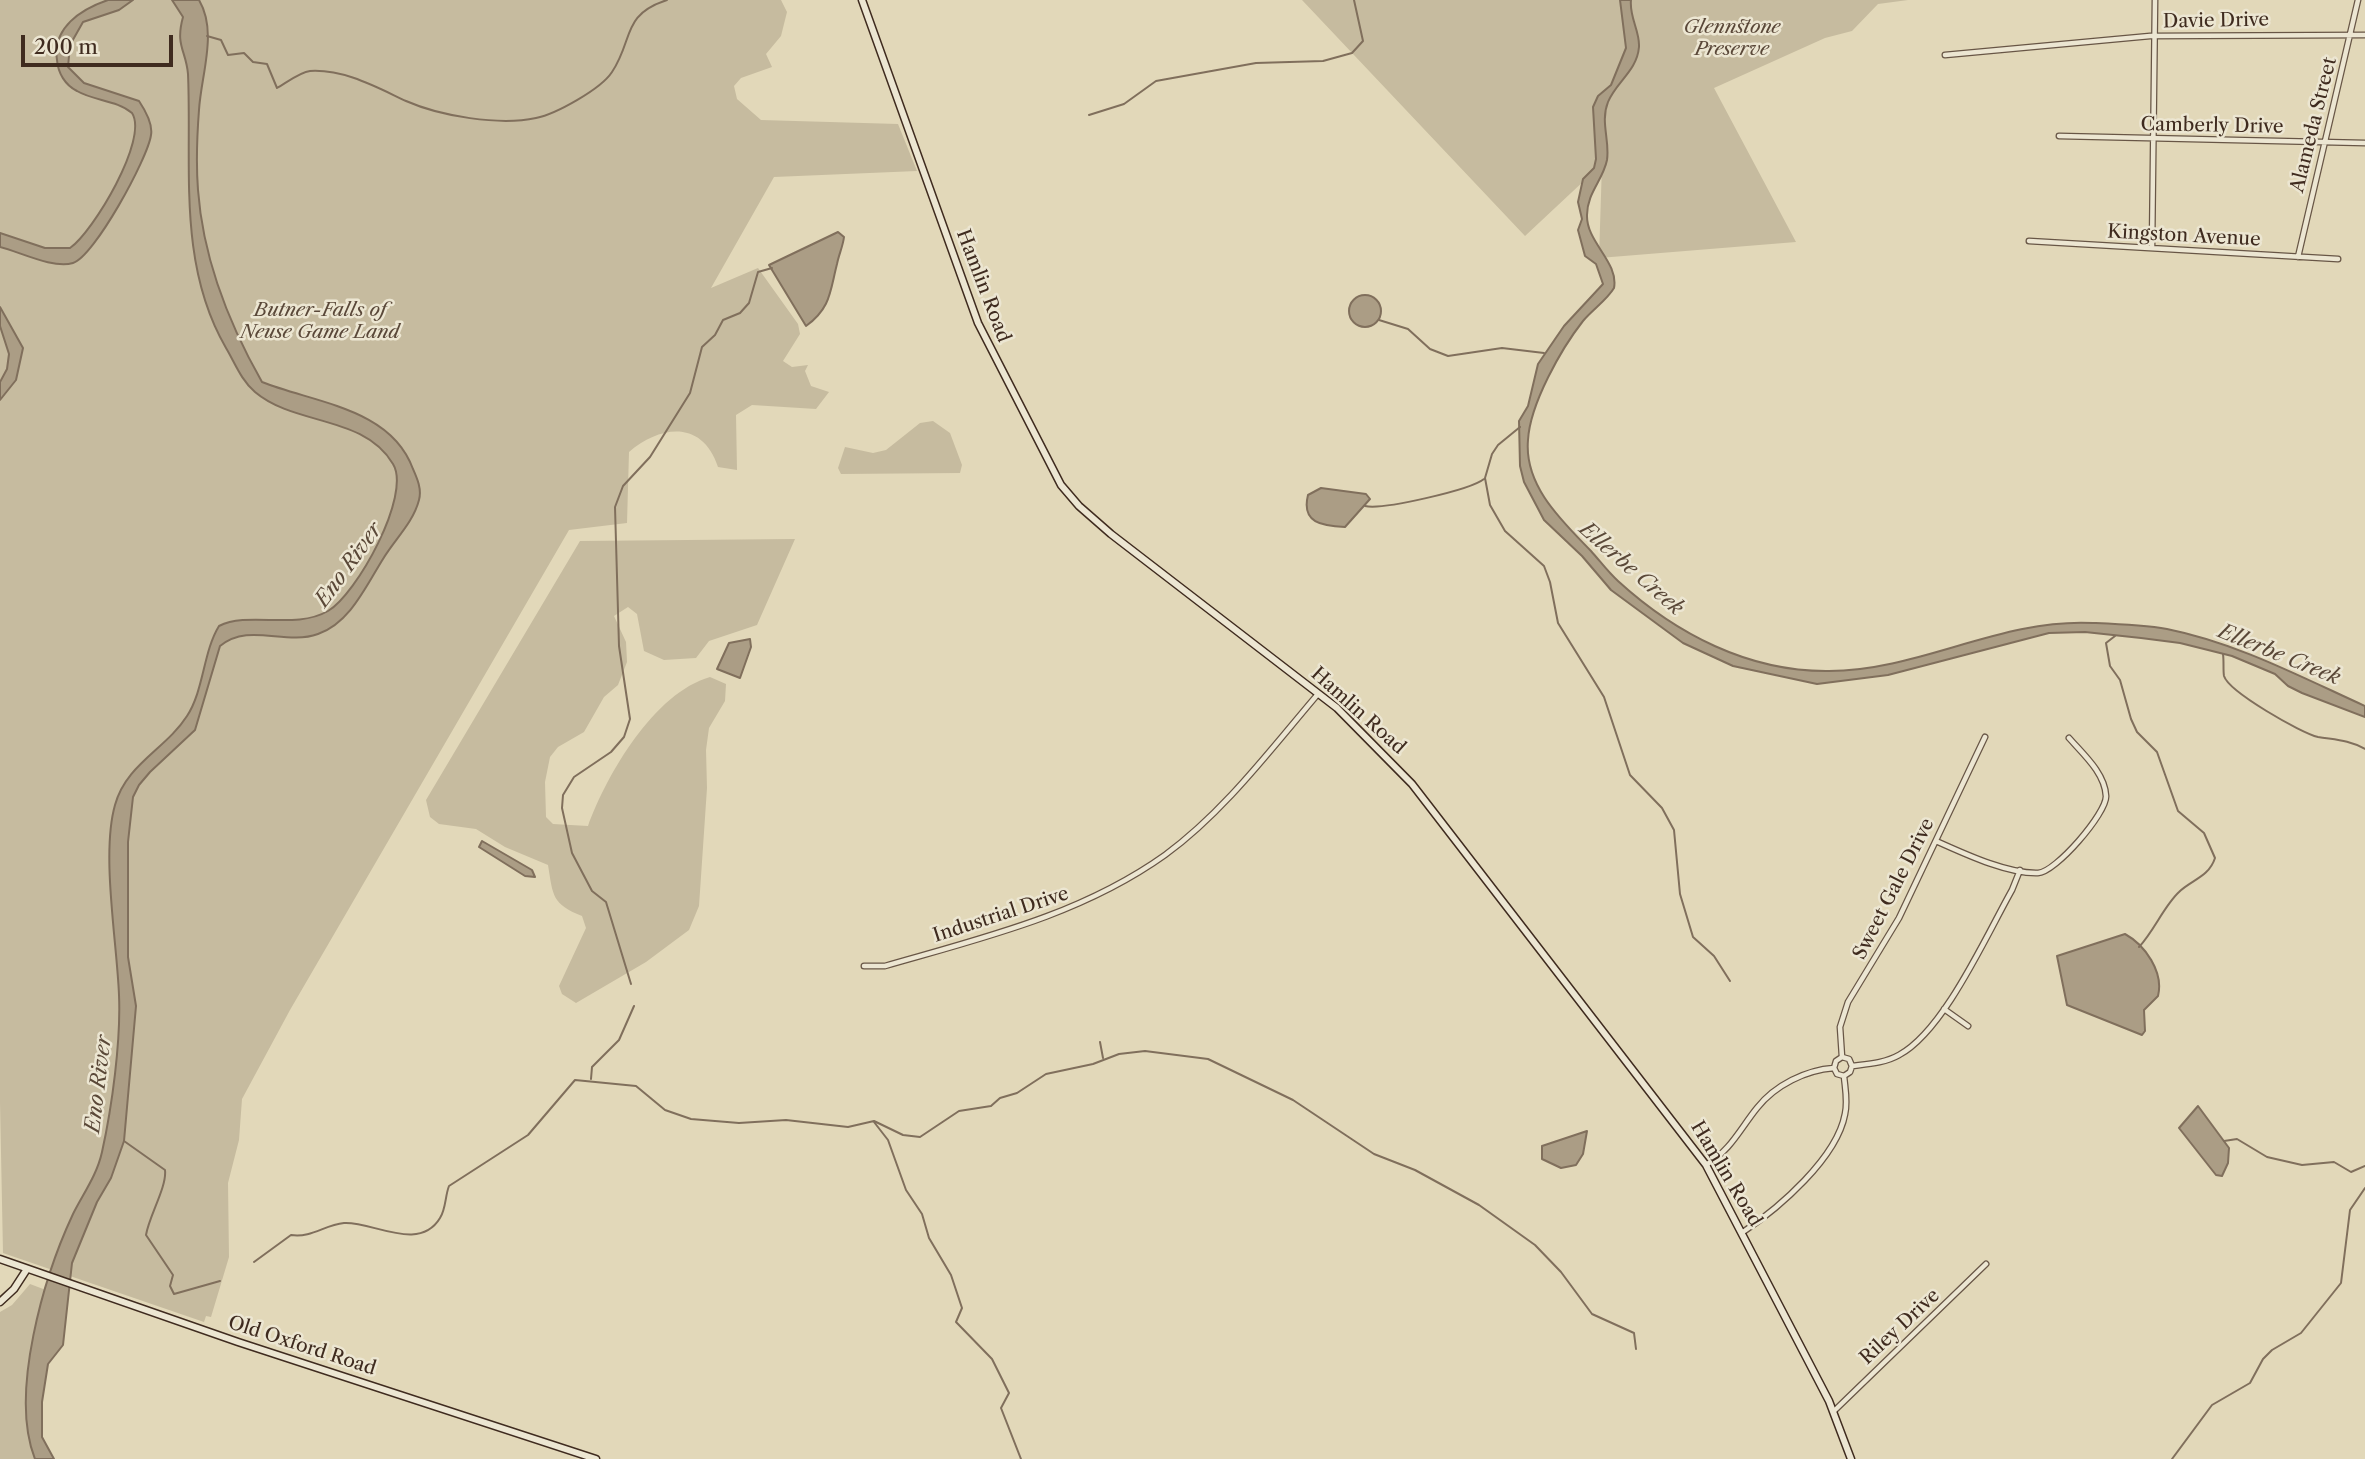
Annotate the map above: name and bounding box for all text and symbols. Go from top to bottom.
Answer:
street label: Davie Drive [2163,9,2269,33]
park label: Glennstone Preserve [1683,17,1781,61]
scale bar [24,21,177,65]
text: 200 m [34,34,98,59]
street label: Alameda Street [2286,55,2342,195]
street label: Camberly Drive [2140,113,2284,139]
street label: Kingston Avenue [2107,221,2261,251]
street label: Hamlin Road [951,226,1015,346]
park label: Butner-Falls of Neuse Game Land [240,300,400,344]
water label: Ellerbe Creek [1574,517,1688,621]
water label: Eno River [310,518,388,612]
water label: Ellerbe Creek [2214,619,2344,691]
street label: Hamlin Road [1306,663,1410,759]
street label: Sweet Gale Drive [1849,815,1939,963]
street label: Industrial Drive [930,882,1072,948]
water label: Eno River [81,1034,117,1134]
street label: Hamlin Road [1686,1117,1766,1231]
street label: Riley Drive [1855,1284,1945,1370]
street label: Old Oxford Road [225,1311,379,1381]

